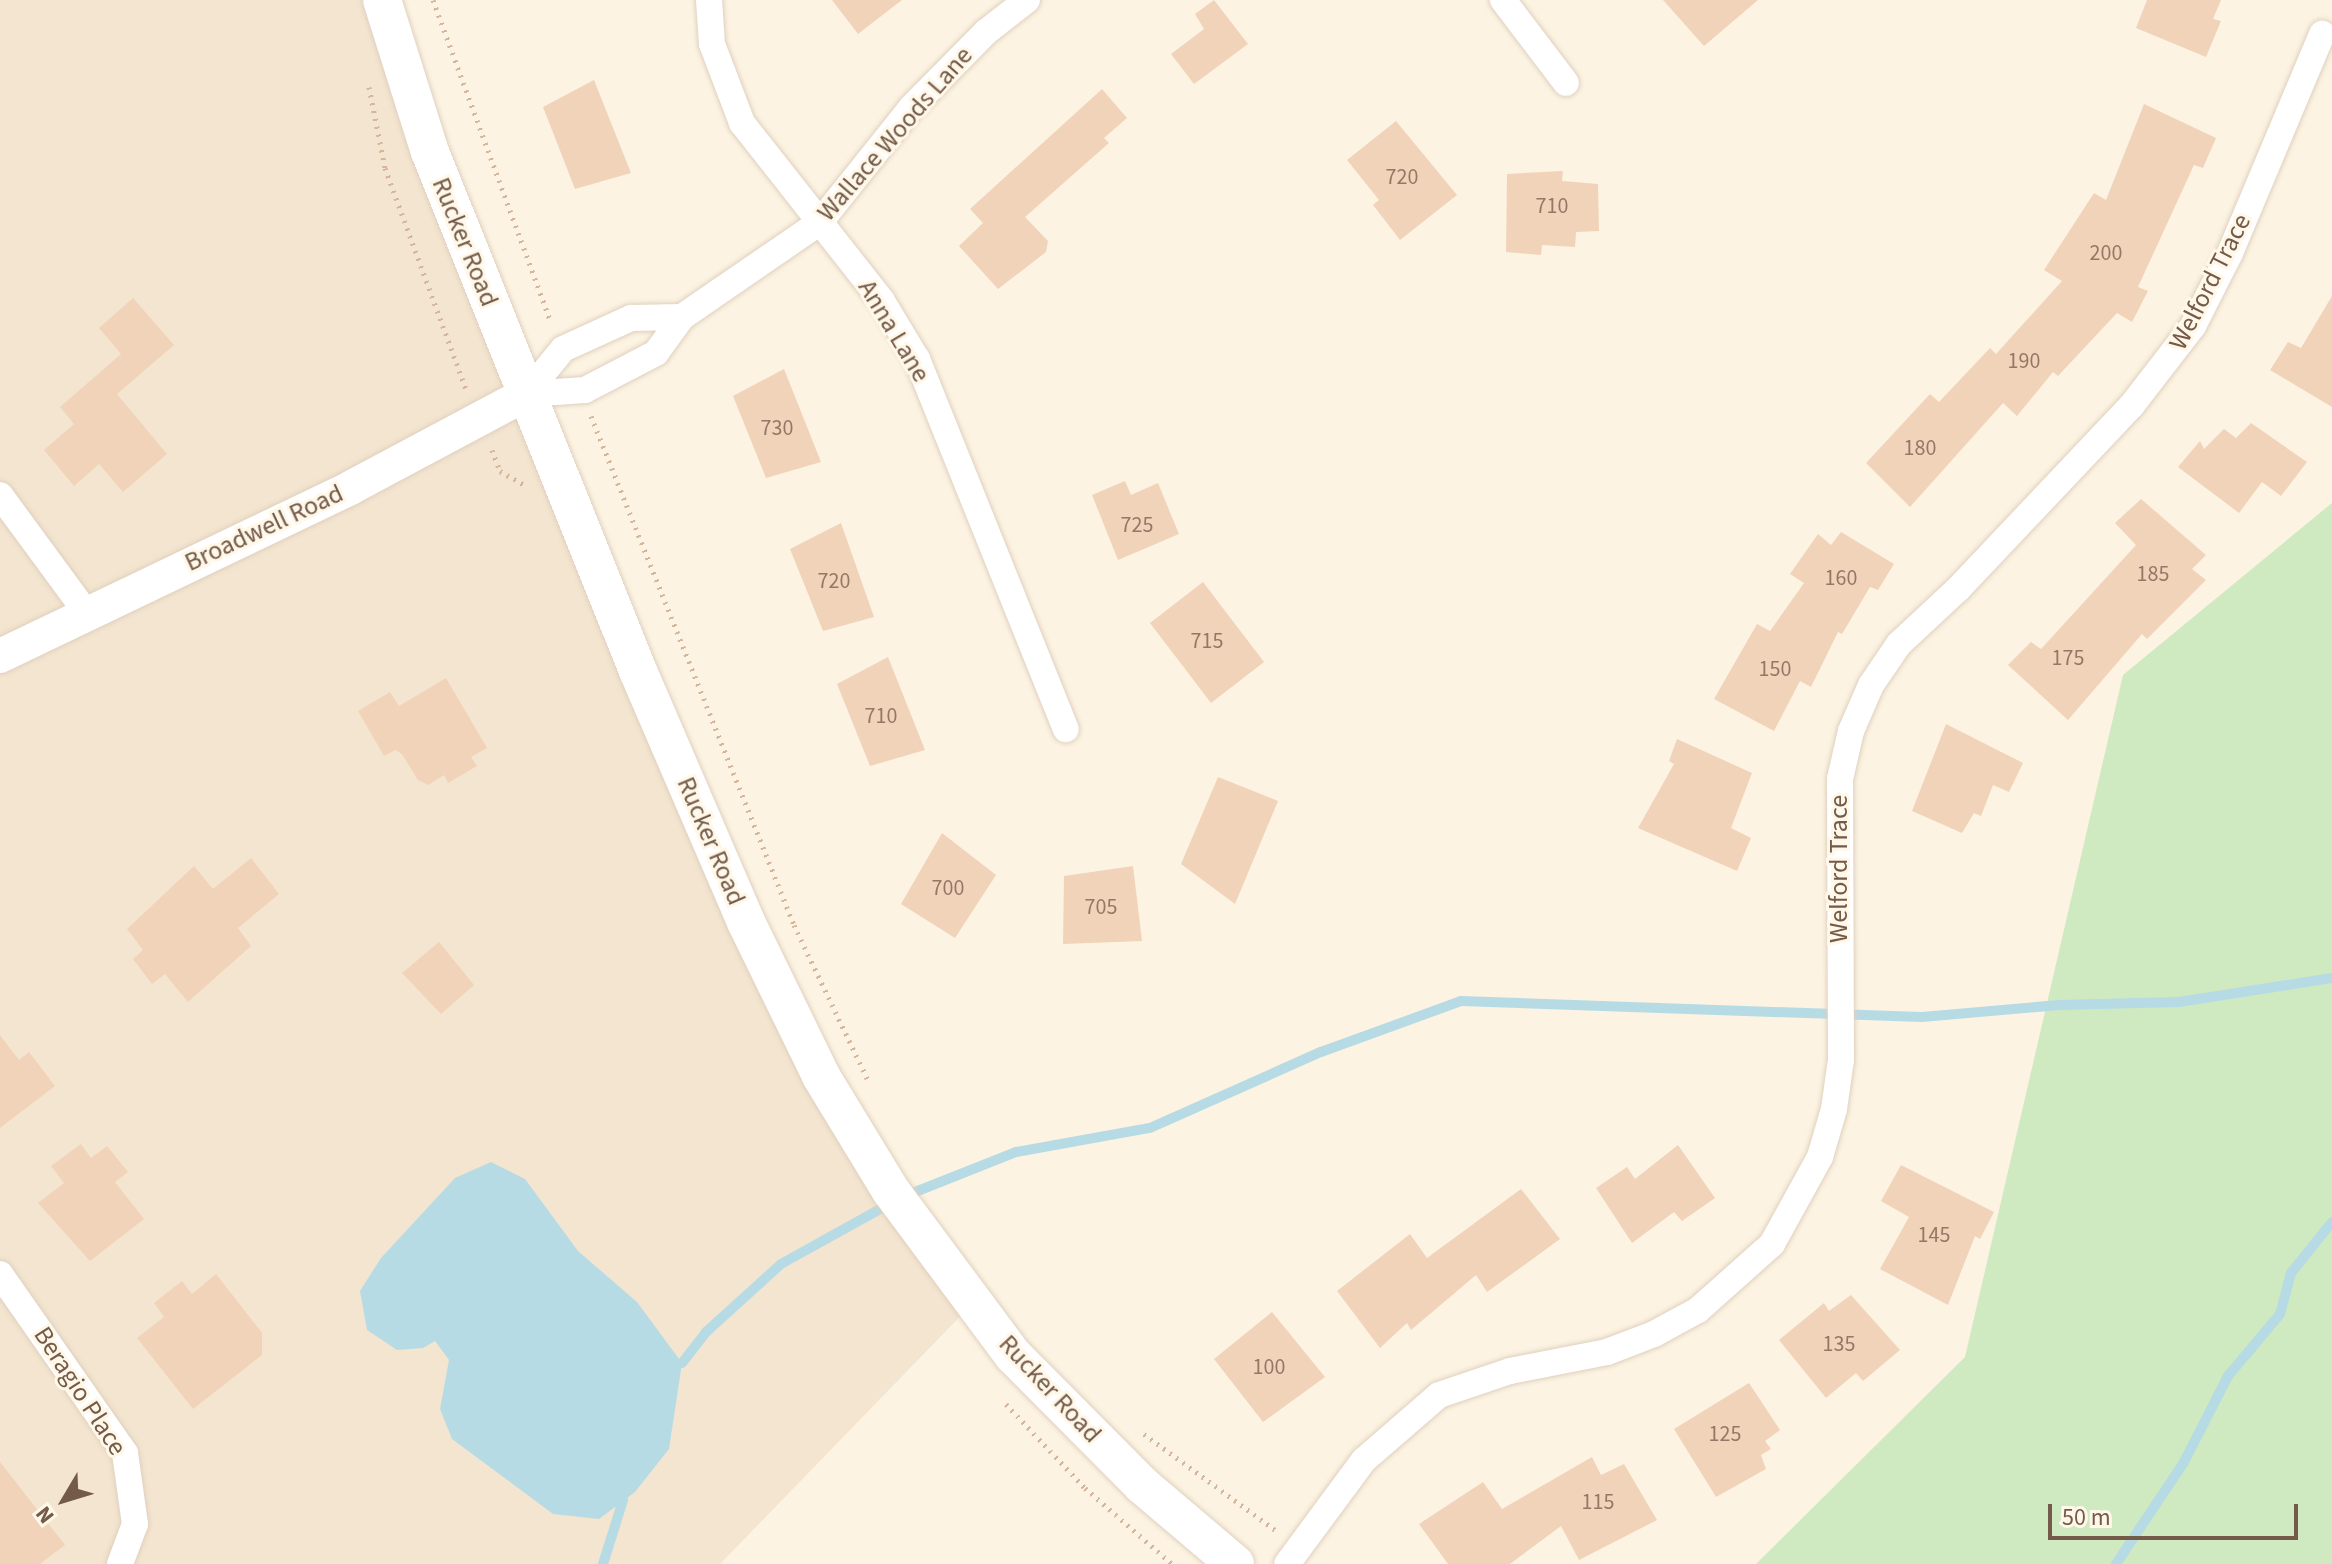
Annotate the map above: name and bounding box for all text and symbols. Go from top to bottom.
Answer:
street label: Wallace Woods Lane [811,40,979,228]
house number: 720 [1386,165,1418,191]
street label: Rucker Road [425,173,505,311]
house number: 710 [1536,194,1568,220]
street label: Welford Trace [2162,209,2258,355]
house number: 200 [2090,241,2122,267]
street label: Anna Lane [851,274,937,388]
house number: 190 [2008,349,2040,375]
house number: 730 [761,416,793,442]
house number: 180 [1904,436,1936,462]
street label: Broadwell Road [180,478,348,578]
house number: 725 [1121,513,1153,539]
house number: 185 [2137,562,2169,588]
house number: 160 [1825,566,1857,592]
house number: 720 [818,569,850,595]
house number: 715 [1191,629,1223,655]
house number: 175 [2052,646,2084,672]
house number: 150 [1759,657,1791,683]
house number: 710 [865,704,897,730]
street label: Rucker Road [670,772,752,910]
street label: Welford Trace [1823,795,1855,943]
house number: 700 [932,876,964,902]
house number: 705 [1085,895,1117,921]
house number: 145 [1918,1223,1950,1249]
street label: Beragio Place [27,1321,133,1461]
street label: Rucker Road [992,1329,1108,1449]
house number: 135 [1823,1332,1855,1358]
house number: 100 [1253,1355,1285,1381]
house number: 125 [1709,1422,1741,1448]
north arrow [24,1460,104,1540]
scale bar [2052,1488,2302,1538]
house number: 115 [1582,1490,1614,1516]
text: N [28,1499,62,1530]
text: 50 m [2062,1500,2111,1535]

